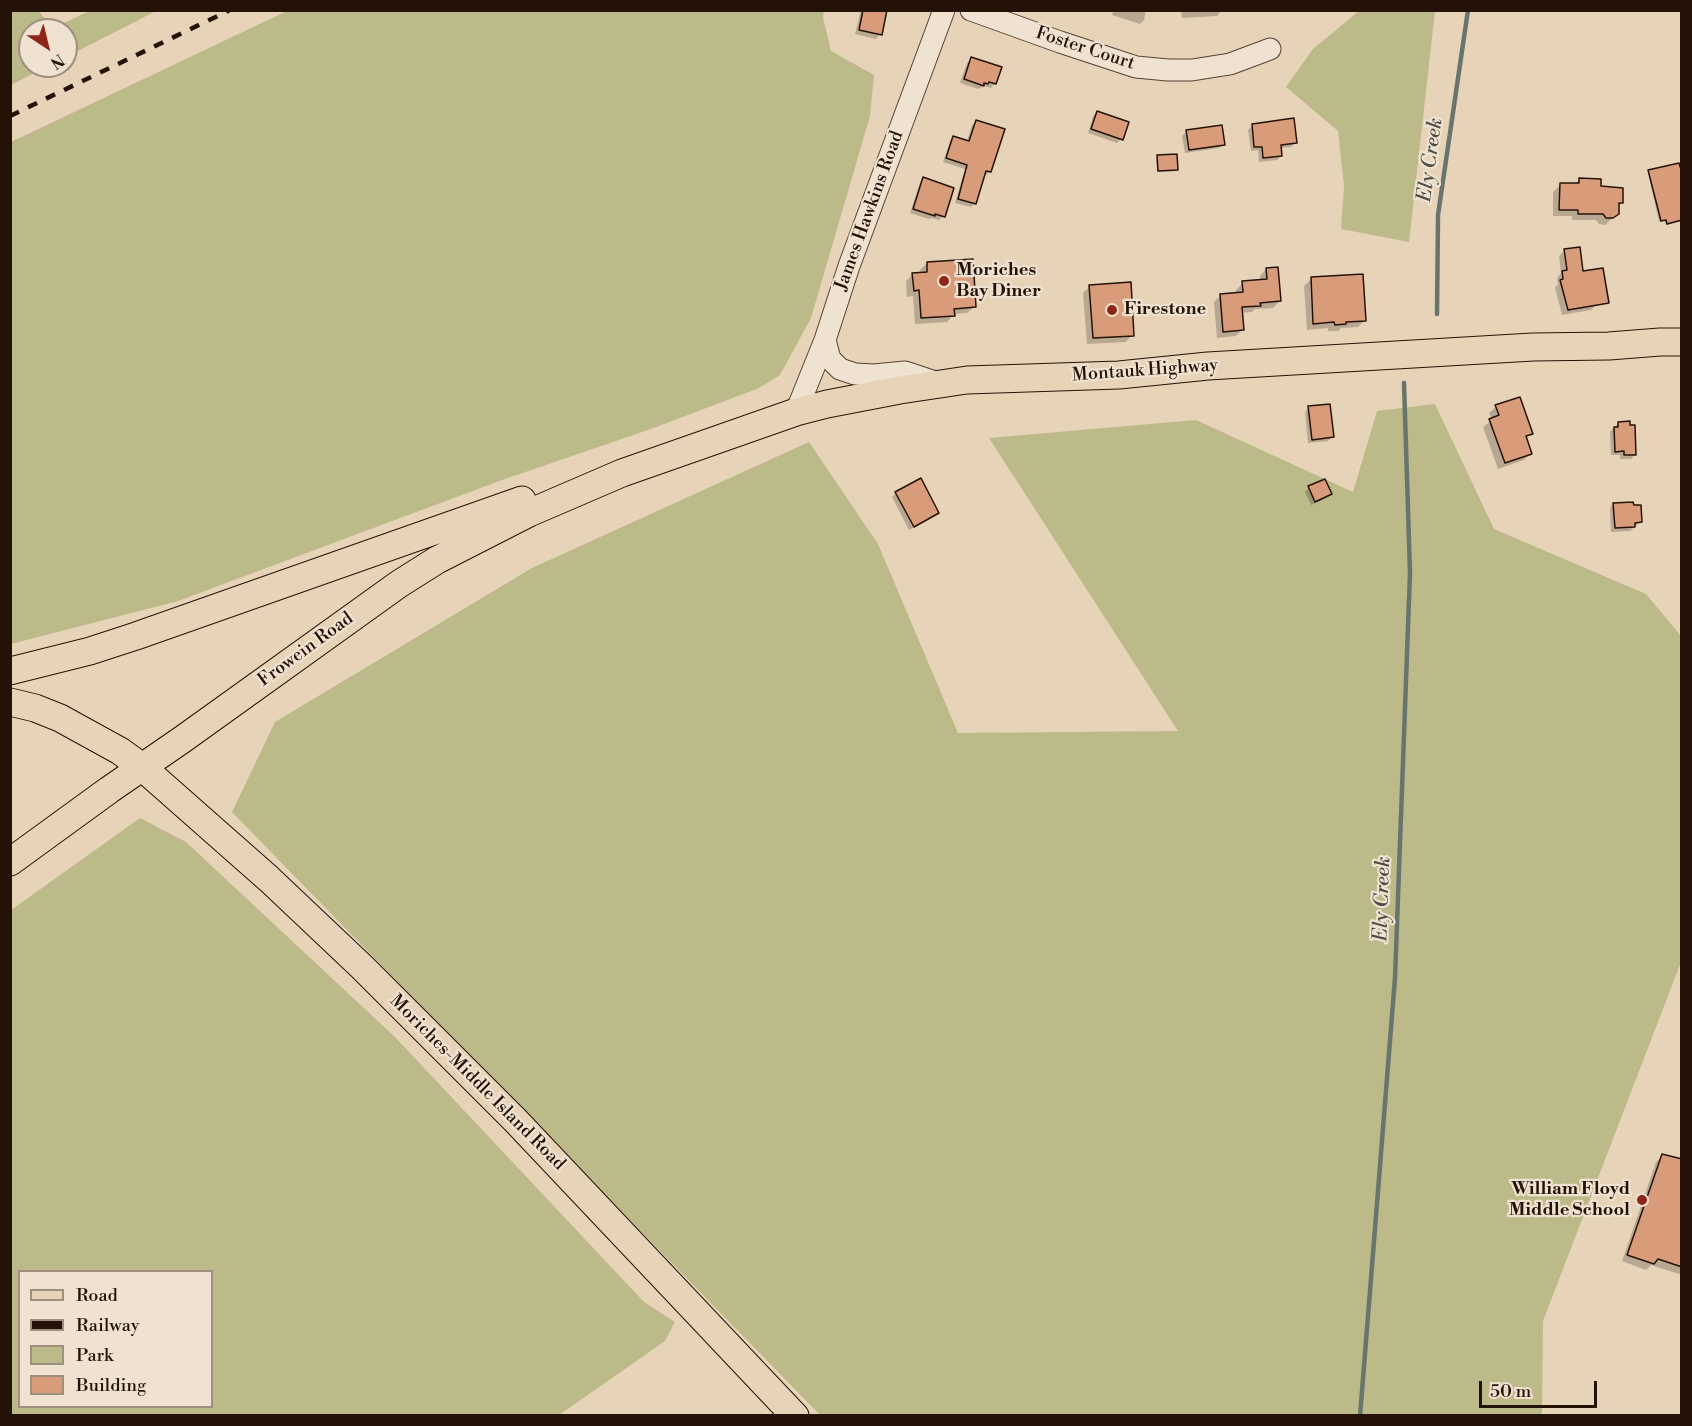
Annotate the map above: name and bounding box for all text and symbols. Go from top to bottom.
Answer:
north arrow [18,18,78,78]
street label: Foster Court [1033,23,1137,75]
text: N [46,49,68,73]
water label: Ely Creek [1413,116,1449,204]
street label: James Hawkins Road [831,128,909,294]
place label: Moriches Bay Diner [956,260,1041,302]
marker: Moriches Bay Diner [937,274,951,288]
place label: Firestone [1124,299,1206,321]
marker: Firestone [1105,303,1119,317]
street label: Montauk Highway [1071,355,1219,387]
street label: Frowein Road [254,608,358,692]
water label: Ely Creek [1370,856,1396,942]
street label: Moriches-Middle Island Road [385,991,569,1175]
place label: William Floyd Middle School [1509,1179,1630,1222]
marker: William Floyd Middle School [1635,1193,1649,1207]
legend [18,1270,213,1408]
text: Road [76,1284,118,1307]
text: Railway [76,1314,139,1337]
text: Park [76,1344,113,1367]
scale bar [1482,1369,1600,1407]
text: Building [76,1374,146,1397]
text: 50 m [1490,1380,1531,1403]

